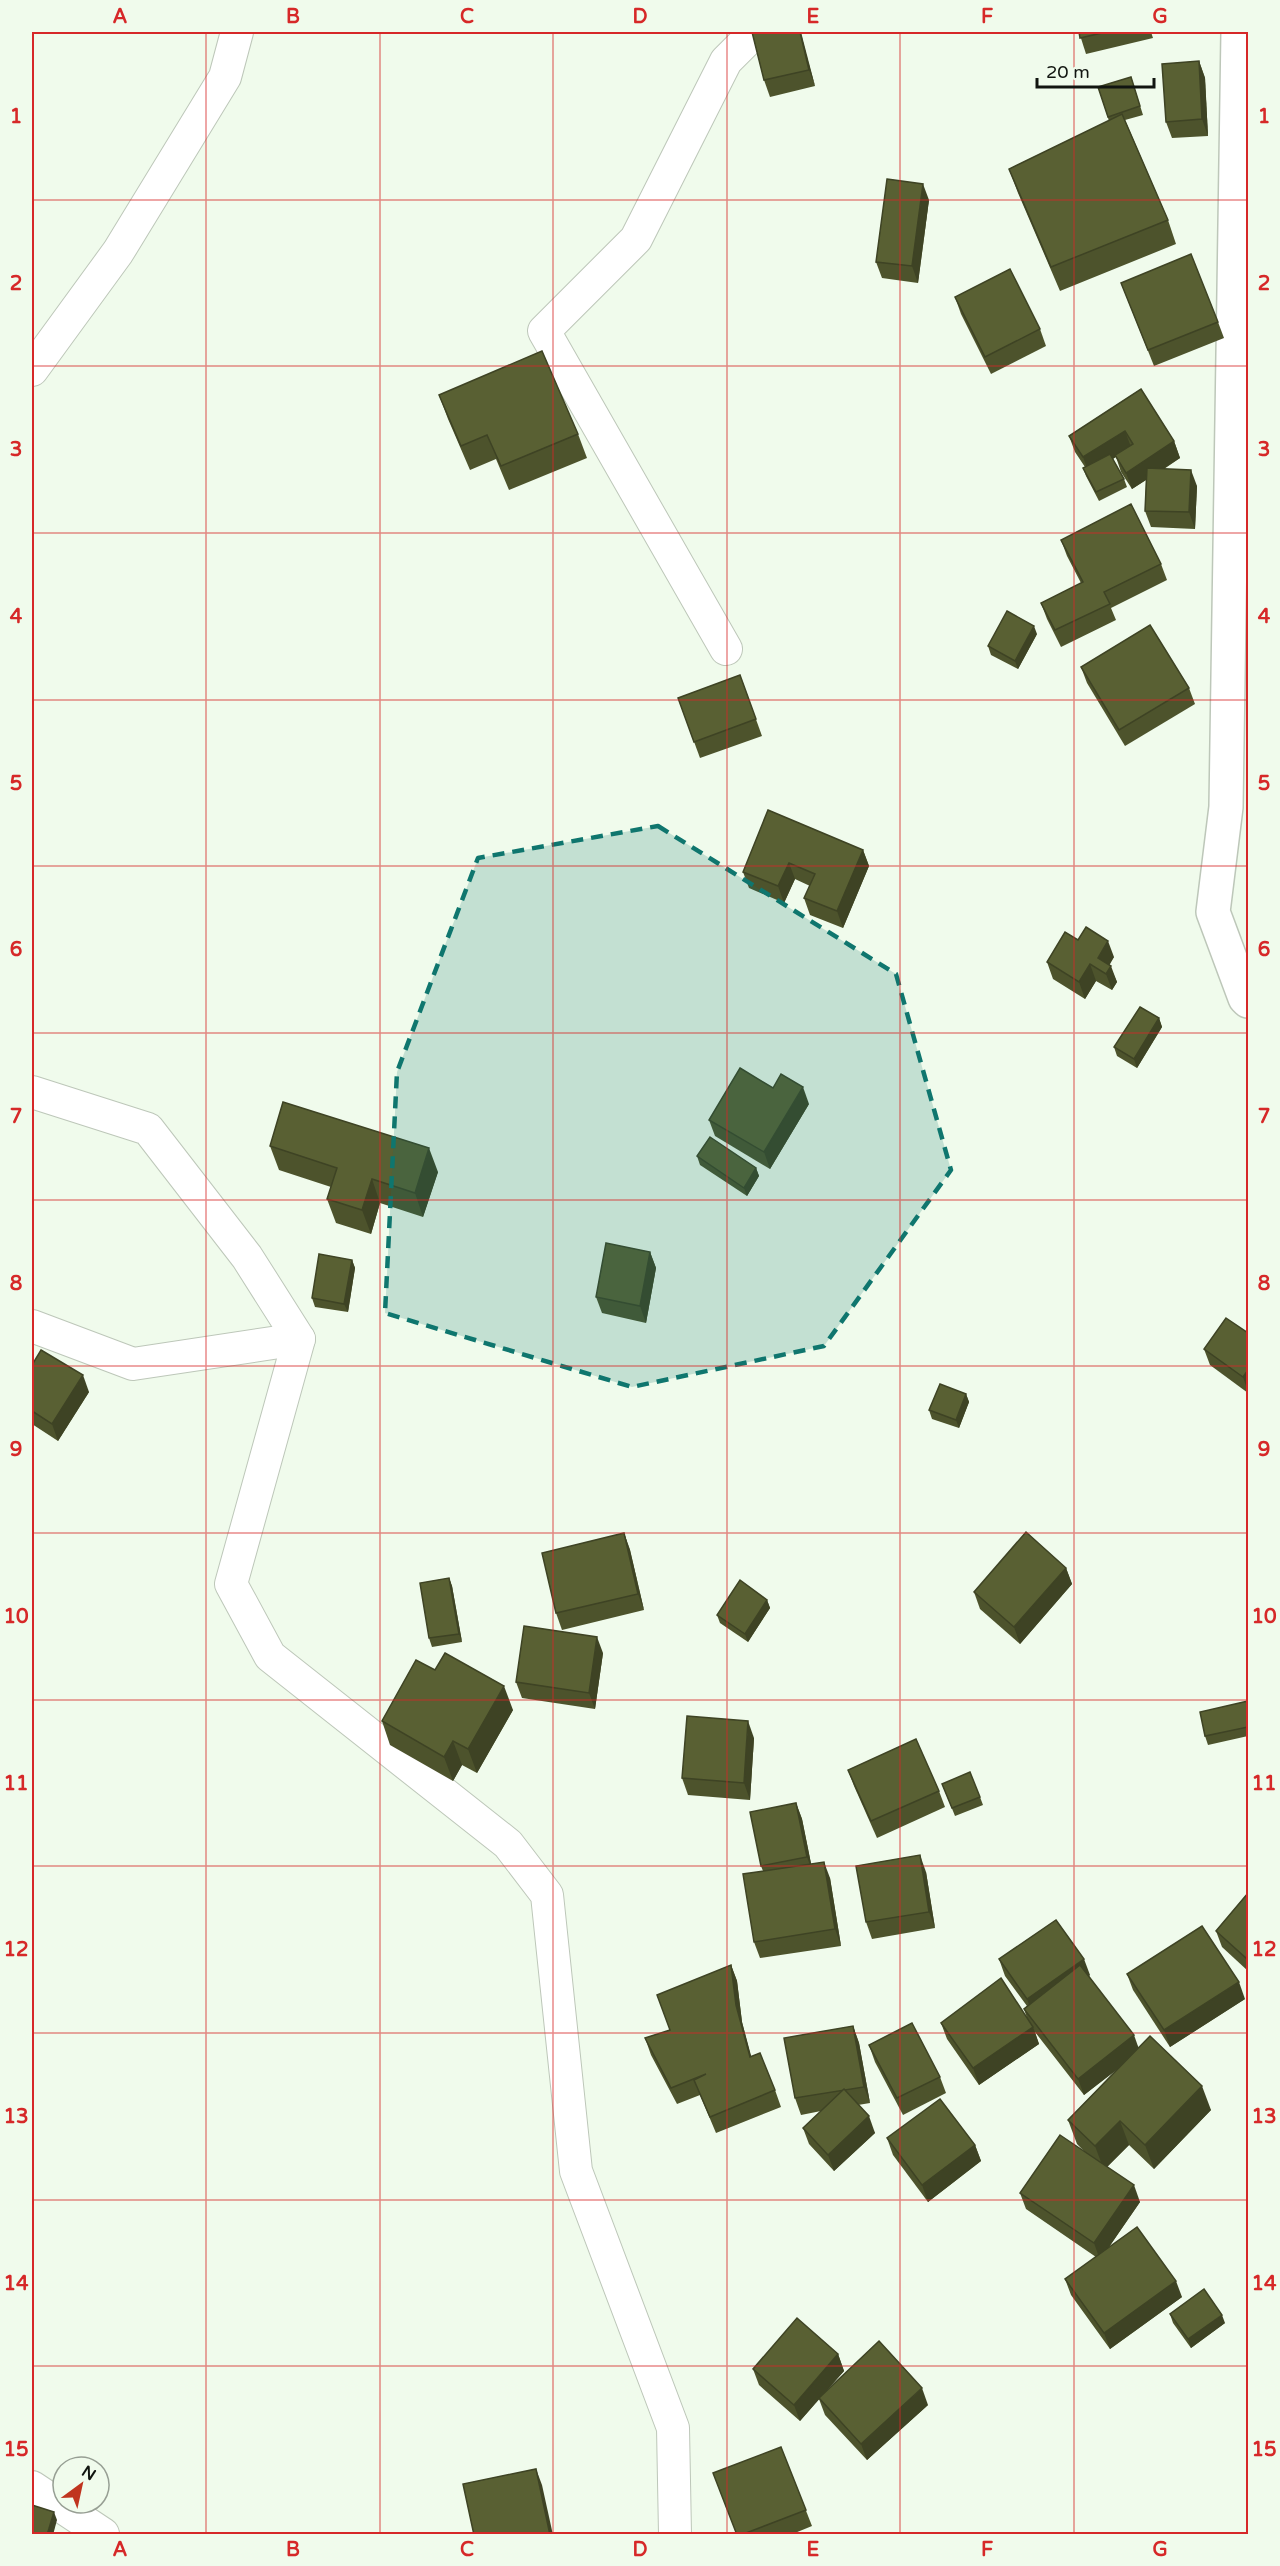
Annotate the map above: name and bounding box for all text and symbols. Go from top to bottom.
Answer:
text: A [113,5,128,29]
text: B [286,5,300,29]
text: C [460,5,474,29]
text: D [632,5,648,29]
text: E [807,5,820,29]
text: F [981,5,993,29]
text: G [1152,5,1168,29]
scale bar [1037,51,1154,89]
text: 20 m [1046,61,1090,83]
text: 1 [10,105,22,129]
text: 1 [1258,105,1270,129]
text: 2 [10,272,22,296]
text: 2 [1258,272,1270,296]
text: 3 [10,438,22,462]
text: 3 [1258,438,1270,462]
text: 4 [10,605,23,629]
text: 4 [1258,605,1271,629]
text: 5 [10,772,22,796]
text: 5 [1258,772,1270,796]
text: 6 [10,938,22,962]
text: 6 [1258,938,1270,962]
text: 7 [10,1105,22,1129]
text: 7 [1258,1105,1270,1129]
text: 8 [10,1272,22,1296]
text: 8 [1258,1272,1270,1296]
text: 9 [10,1438,22,1462]
text: 9 [1258,1438,1270,1462]
text: 10 [3,1605,29,1629]
text: 10 [1251,1605,1277,1629]
text: 11 [3,1772,29,1796]
text: 11 [1251,1772,1277,1796]
text: 12 [3,1938,29,1962]
text: 12 [1251,1938,1277,1962]
text: 13 [3,2105,29,2129]
text: 13 [1251,2105,1277,2129]
text: 14 [3,2272,29,2296]
text: 14 [1251,2272,1277,2296]
text: 15 [3,2438,29,2462]
text: 15 [1251,2438,1277,2462]
north arrow [51,2455,111,2515]
text: N [78,2461,99,2485]
text: A [113,2538,128,2562]
text: B [286,2538,300,2562]
text: C [460,2538,474,2562]
text: D [632,2538,648,2562]
text: E [807,2538,820,2562]
text: F [981,2538,993,2562]
text: G [1152,2538,1168,2562]

